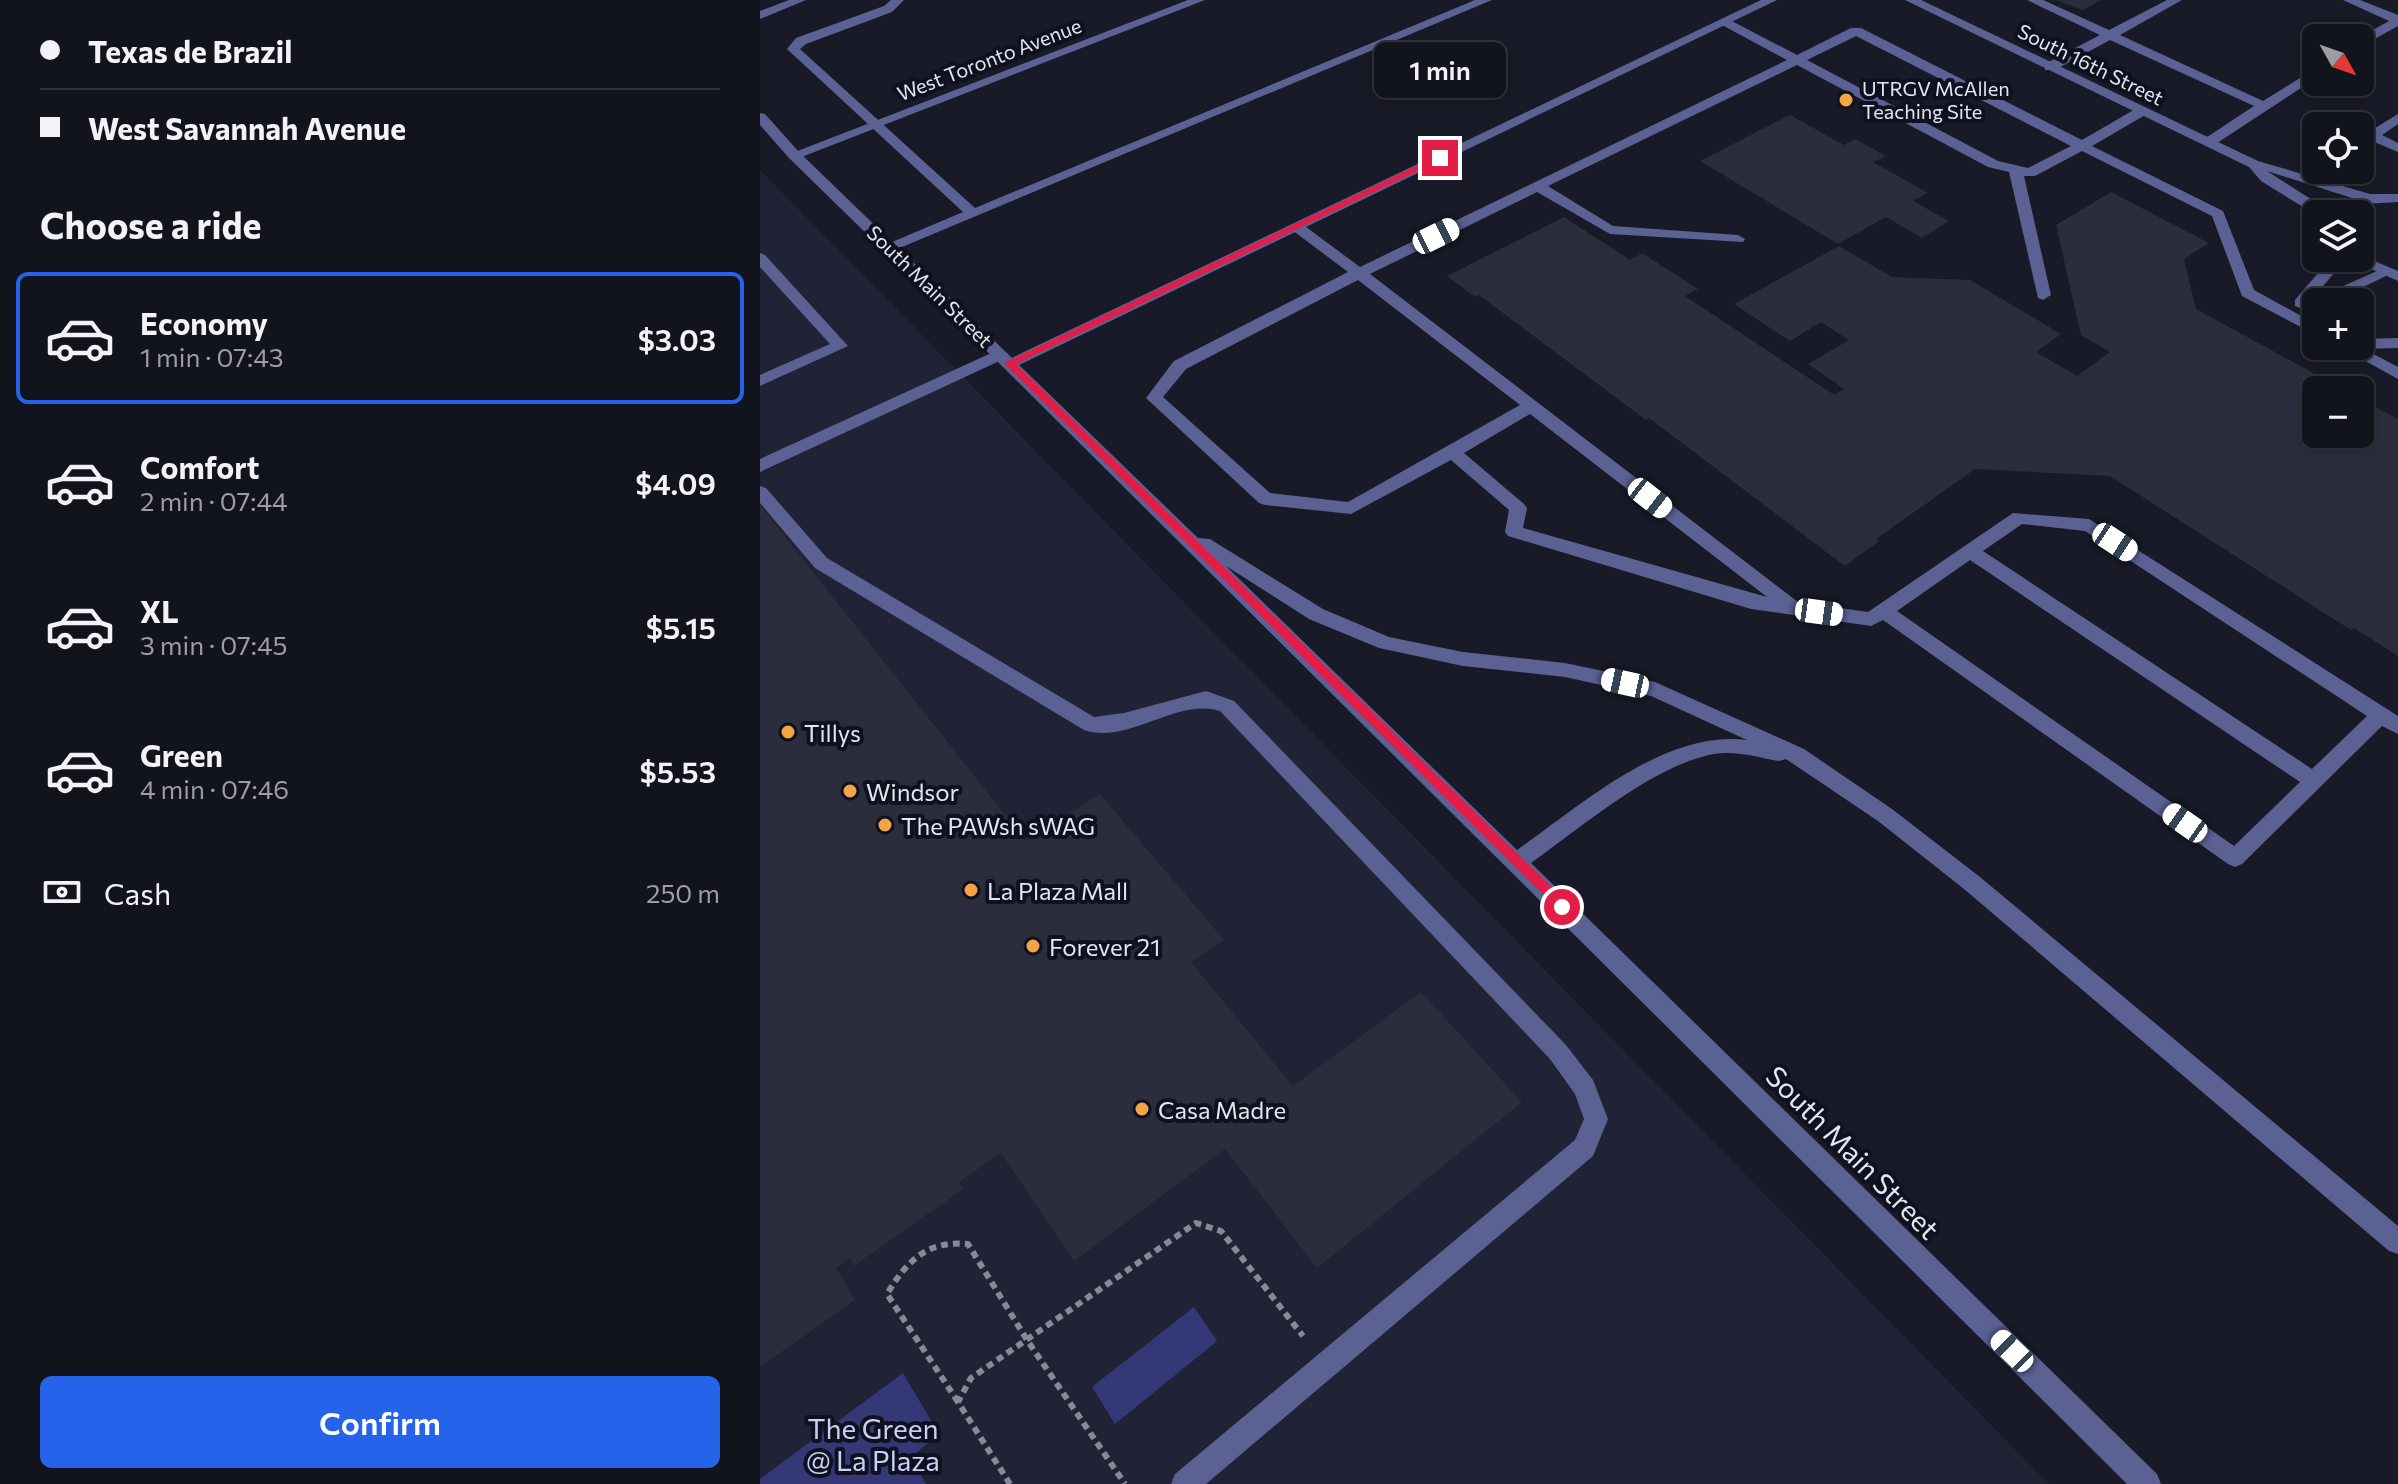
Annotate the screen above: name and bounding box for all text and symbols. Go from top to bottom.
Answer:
street label: West Toronto Avenue [893,13,1085,105]
street label: South 16th Street [2014,18,2168,110]
north arrow [2302,24,2374,96]
map controls [2302,24,2374,448]
text: Texas de Brazil [88,32,292,69]
callout: 1 min [1374,42,1506,98]
text: 1 min [1409,54,1471,85]
place label: UTRGV McAllen Teaching Site [1862,76,2010,123]
marker: UTRGV McAllen Teaching Site [1837,91,1855,109]
text: West Savannah Avenue [88,109,406,146]
button: locate [2302,112,2374,184]
route end [1422,140,1458,176]
button: layers [2302,200,2374,272]
text: Choose a ride [40,202,261,246]
car [1409,215,1463,257]
street label: South Main Street [862,220,998,352]
button: + [2302,288,2374,360]
icon: car [44,302,116,374]
text: Economy [140,304,268,341]
text: $3.03 [638,320,716,357]
text: 1 min · 07:43 [140,341,284,372]
button: − [2302,376,2374,448]
icon: car [44,446,116,518]
text: Comfort [140,448,259,485]
text: $4.09 [635,464,716,501]
car [1624,474,1676,522]
text: 2 min · 07:44 [140,485,288,516]
car [2088,519,2142,565]
icon: car [44,590,116,662]
text: XL [140,592,179,629]
car [1794,597,1844,627]
text: $5.15 [646,608,716,645]
text: 3 min · 07:45 [140,629,287,660]
car [1599,666,1651,700]
place label: Tillys [804,718,861,747]
marker: Tillys [779,723,797,741]
icon: car [44,734,116,806]
text: Green [140,736,223,773]
text: $5.53 [640,752,716,789]
text: 4 min · 07:46 [140,773,289,804]
place label: Windsor [866,777,960,806]
marker: Windsor [841,782,859,800]
car [2158,799,2212,847]
place label: The PAWsh sWAG [901,811,1095,840]
marker: The PAWsh sWAG [876,816,894,834]
icon: cash [40,870,84,914]
text: Cash [104,874,171,911]
place label: La Plaza Mall [987,876,1128,905]
text: 250 m [646,877,720,908]
marker: La Plaza Mall [962,881,980,899]
route start [1544,889,1580,925]
place label: Forever 21 [1049,932,1160,961]
marker: Forever 21 [1024,937,1042,955]
street label: South Main Street [1759,1058,1947,1246]
place label: Casa Madre [1158,1095,1286,1124]
marker: Casa Madre [1133,1100,1151,1118]
car [1986,1326,2038,1376]
button: Confirm [40,1376,720,1468]
park label: The Green @ La Plaza [806,1411,940,1477]

